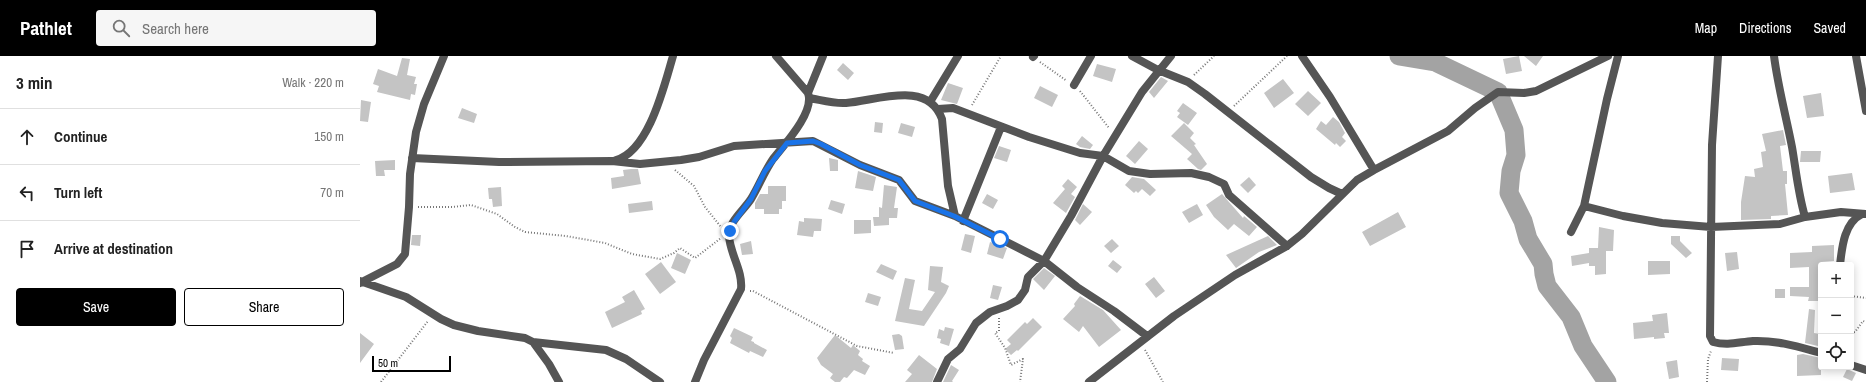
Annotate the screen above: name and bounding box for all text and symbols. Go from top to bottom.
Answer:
search box [96,10,376,46]
text: Pathlet [20,15,72,41]
icon: search [110,17,132,39]
text: Search here [142,18,209,39]
text: Map [1695,19,1717,37]
text: Directions [1739,19,1791,37]
text: Saved [1813,19,1846,37]
text: 3 min [16,71,52,94]
text: Walk · 220 m [282,74,344,91]
icon: ahead [16,126,38,148]
text: Continue [54,126,107,147]
text: 150 m [314,128,344,145]
icon: left [16,182,38,204]
text: Turn left [54,182,102,203]
text: 70 m [320,184,344,201]
route end [721,222,739,240]
route start [991,230,1009,248]
icon: arrive [16,238,38,260]
text: Arrive at destination [54,238,173,259]
map controls [1818,262,1854,370]
button: + [1818,262,1854,298]
button: Save [16,288,176,326]
button: Share [184,288,344,326]
button: − [1818,298,1854,334]
button: locate [1818,334,1854,370]
scale bar [372,354,451,373]
text: 50 m [378,356,398,370]

